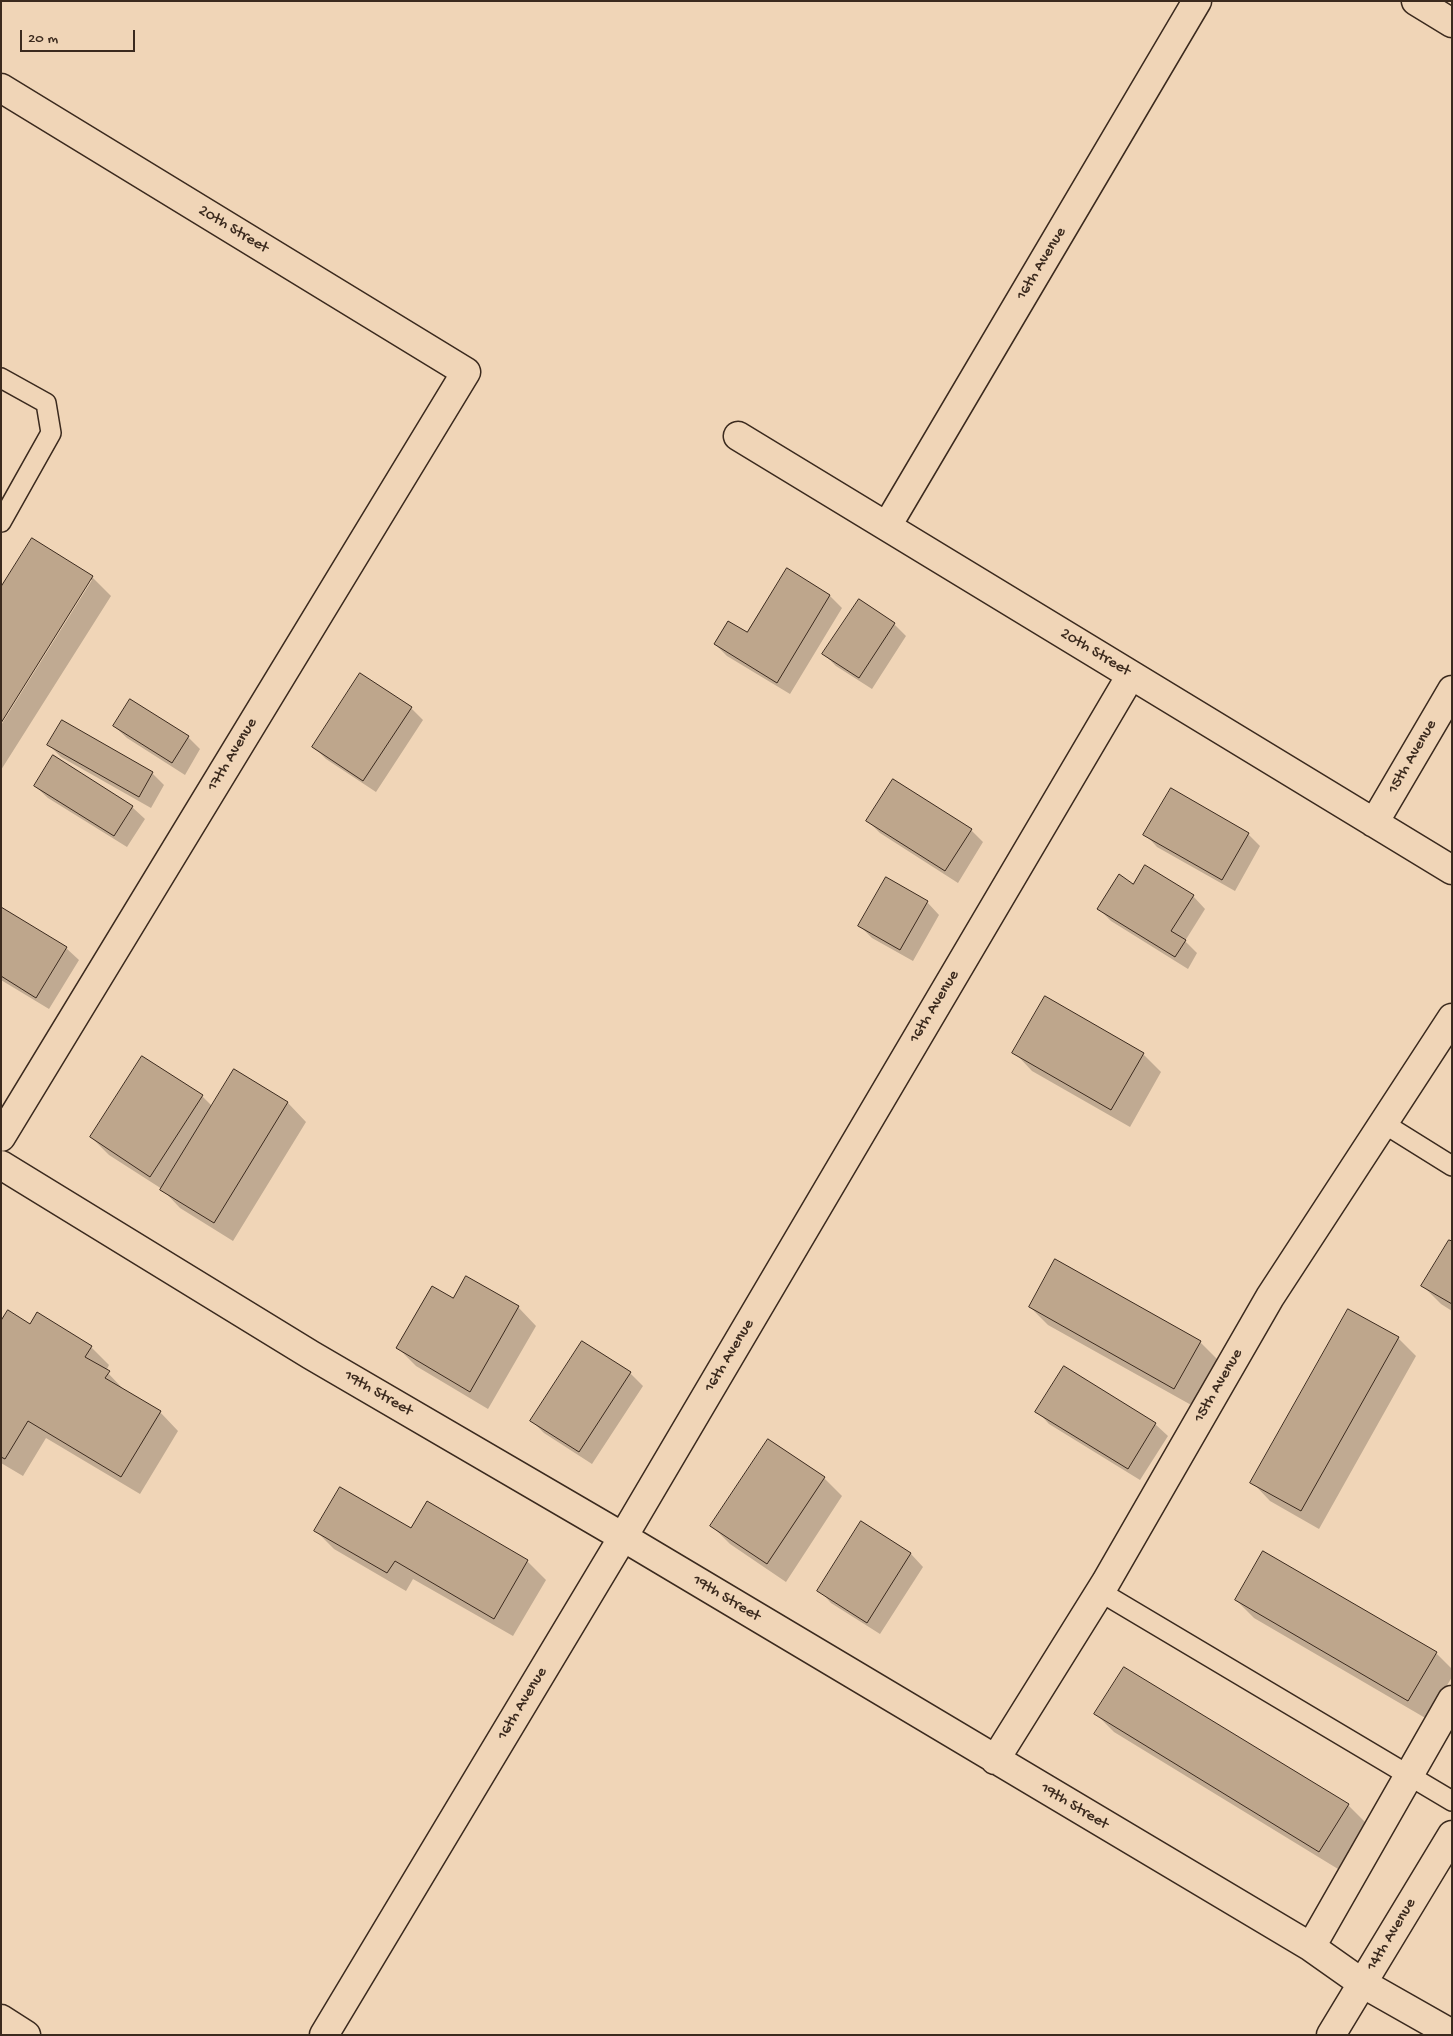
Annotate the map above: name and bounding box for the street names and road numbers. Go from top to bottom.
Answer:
street label: 20th Street [194,202,272,258]
street label: 16th Avenue [1013,224,1071,304]
street label: 20th Street [1056,625,1134,681]
street label: 17th Avenue [204,715,262,795]
street label: 15th Avenue [1384,717,1442,797]
street label: 16th Avenue [906,967,964,1047]
street label: 16th Avenue [701,1316,759,1396]
street label: 15th Avenue [1190,1346,1248,1426]
street label: 19th Street [340,1367,416,1421]
street label: 19th Street [688,1571,764,1627]
street label: 16th Avenue [494,1664,552,1744]
street label: 19th Street [1036,1779,1112,1835]
street label: 14th Avenue [1363,1895,1421,1975]

